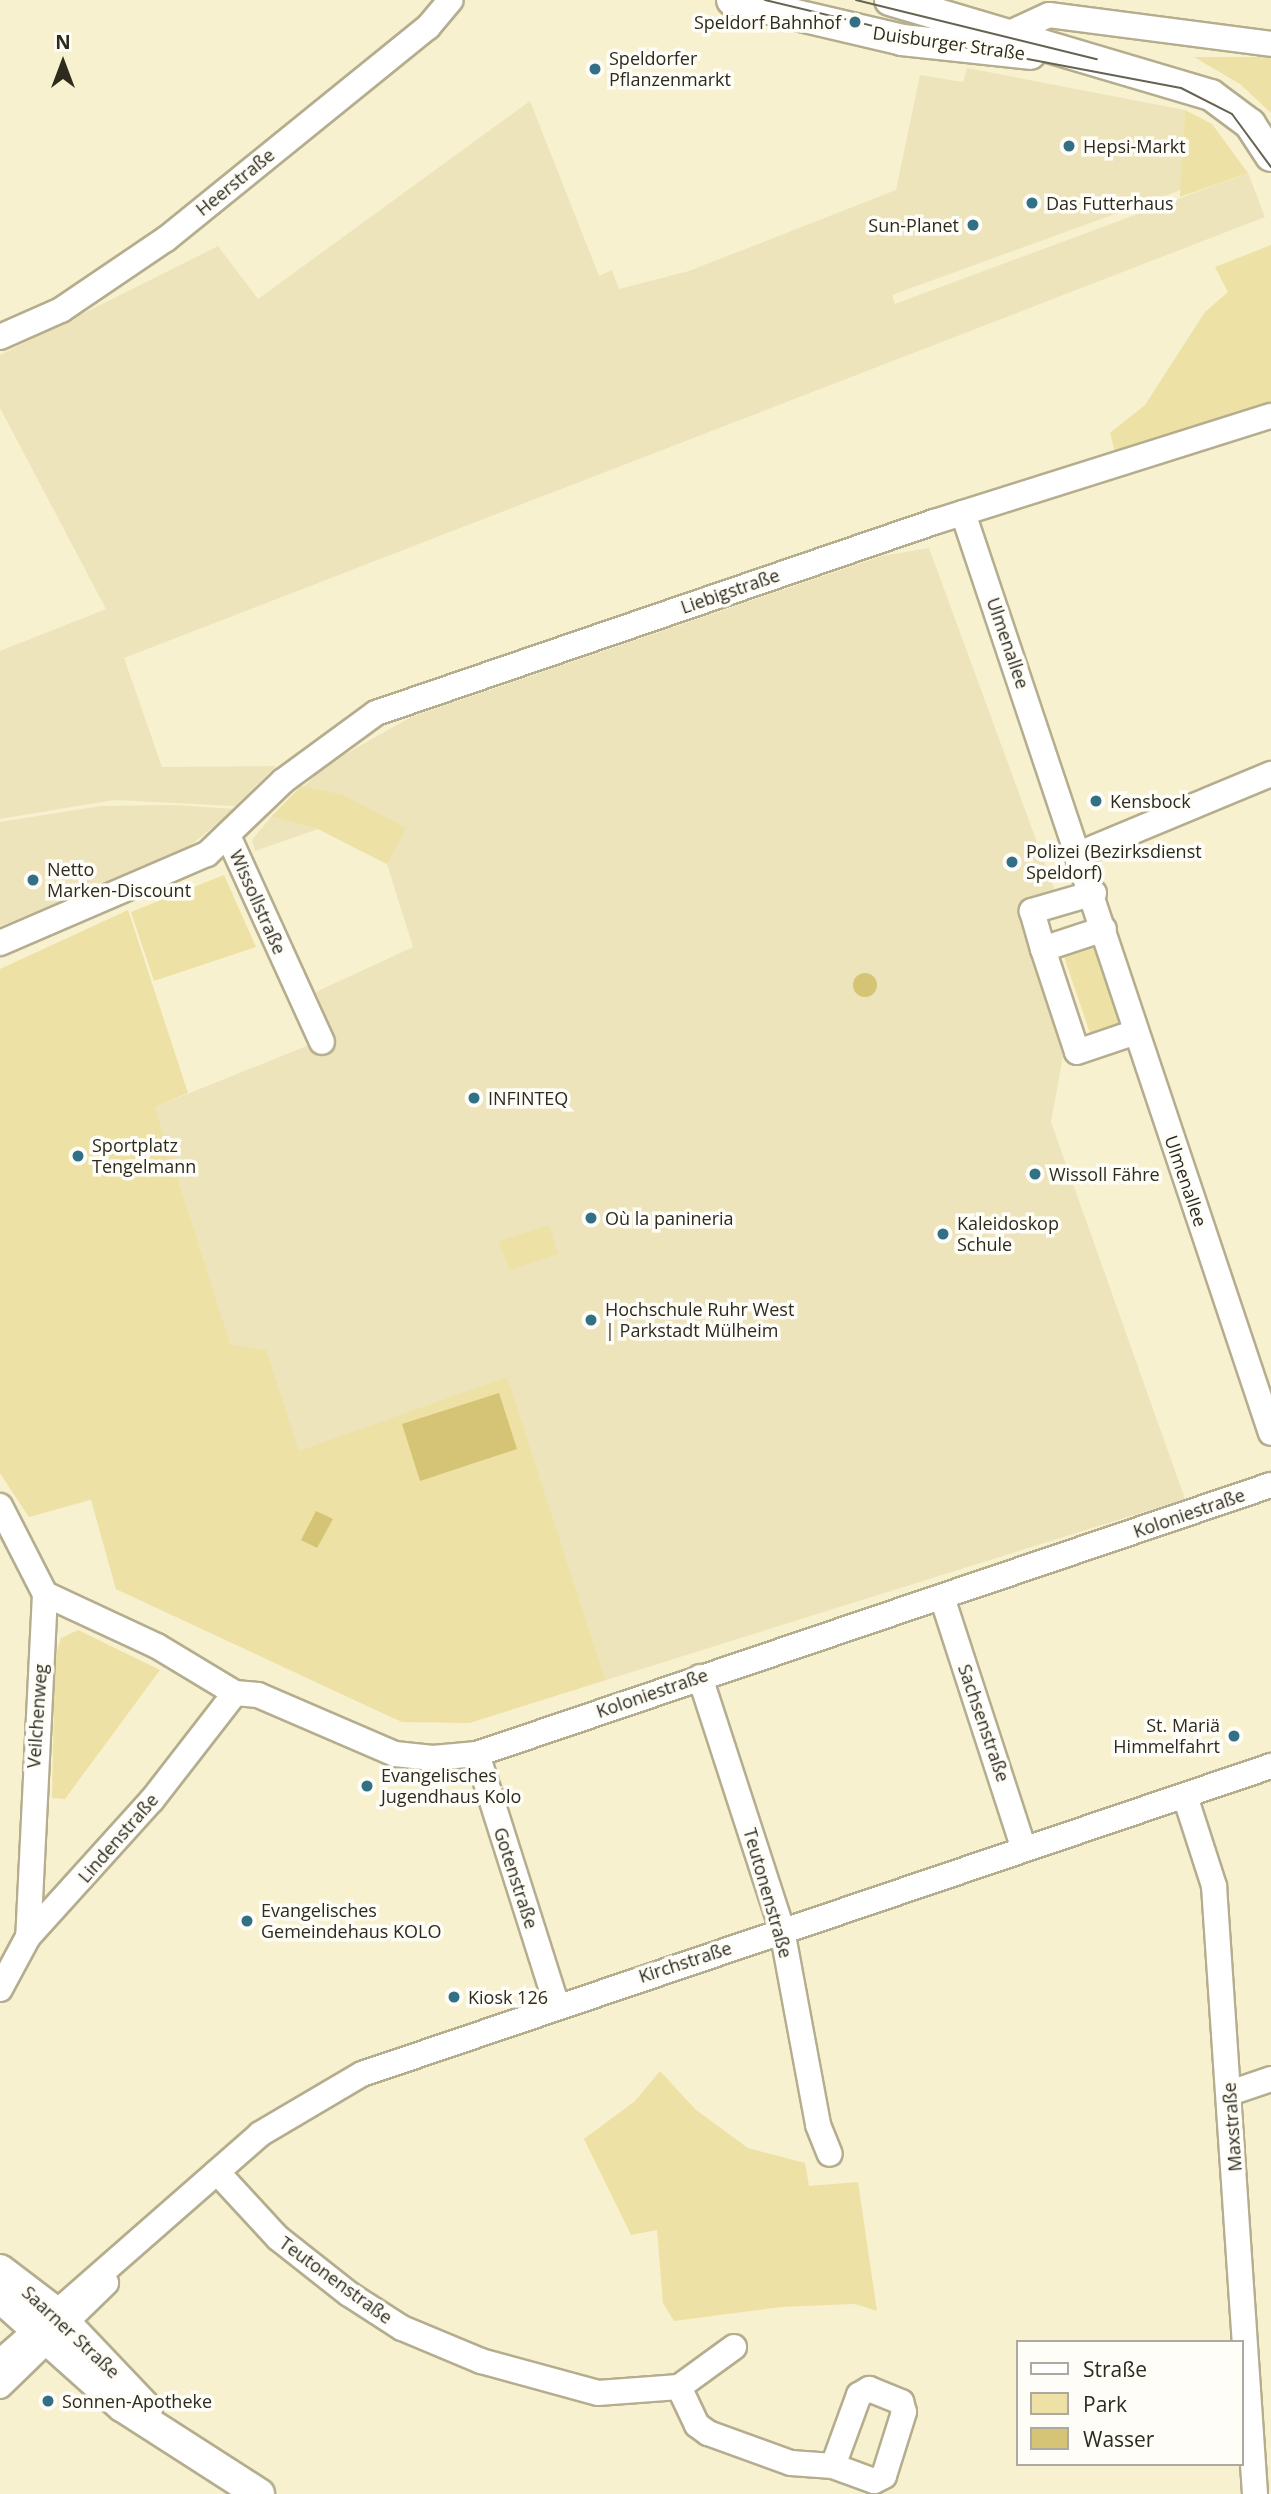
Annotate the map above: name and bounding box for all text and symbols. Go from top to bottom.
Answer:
place label: Speldorf Bahnhof [694,11,841,33]
marker: Speldorf Bahnhof [847,14,863,30]
street label: Duisburger Straße [871,22,1027,64]
north arrow [28,28,98,98]
text: N [55,29,71,55]
place label: Speldorfer Pflanzenmarkt [609,48,731,90]
marker: Speldorfer Pflanzenmarkt [587,61,603,77]
place label: Hepsi-Markt [1083,135,1186,157]
marker: Hepsi-Markt [1061,138,1077,154]
street label: Heerstraße [191,144,279,220]
place label: Das Futterhaus [1046,192,1174,214]
marker: Das Futterhaus [1024,195,1040,211]
place label: Sun-Planet [868,214,959,236]
marker: Sun-Planet [965,217,981,233]
street label: Liebigstraße [678,564,782,618]
street label: Ulmenallee [982,595,1034,691]
place label: Kensbock [1110,790,1191,812]
marker: Kensbock [1088,793,1104,809]
place label: Polizei (Bezirksdienst Speldorf) [1026,841,1202,884]
street label: Wissollstraße [225,846,291,958]
marker: Polizei (Bezirksdienst Speldorf) [1004,854,1020,870]
place label: Netto Marken-Discount [47,859,191,902]
marker: Netto Marken-Discount [25,872,41,888]
place label: INFINTEQ [488,1087,568,1109]
marker: INFINTEQ [466,1090,482,1106]
street label: Ulmenallee [1160,1133,1212,1229]
place label: Sportplatz Tengelmann [92,1135,196,1178]
marker: Sportplatz Tengelmann [70,1148,86,1164]
place label: Wissoll Fähre [1049,1163,1160,1185]
marker: Wissoll Fähre [1027,1166,1043,1182]
place label: Où la panineria [605,1207,734,1229]
marker: Où la panineria [583,1210,599,1226]
place label: Kaleidoskop Schule [957,1213,1059,1256]
marker: Kaleidoskop Schule [935,1226,951,1242]
place label: Hochschule Ruhr West | Parkstadt Mülheim [605,1299,794,1342]
marker: Hochschule Ruhr West | Parkstadt Mülheim [583,1312,599,1328]
street label: Koloniestraße [1130,1484,1248,1542]
street label: Sachsenstraße [954,1661,1014,1785]
street label: Veilchenweg [23,1663,51,1769]
street label: Koloniestraße [593,1664,711,1722]
place label: St. Mariä Himmelfahrt [1113,1715,1220,1758]
marker: St. Mariä Himmelfahrt [1226,1728,1242,1744]
place label: Evangelisches Jugendhaus Kolo [381,1765,521,1808]
marker: Evangelisches Jugendhaus Kolo [359,1778,375,1794]
street label: Lindenstraße [74,1789,162,1887]
street label: Gotenstraße [489,1825,543,1931]
street label: Teutonenstraße [739,1826,797,1960]
place label: Evangelisches Gemeindehaus KOLO [261,1900,441,1942]
marker: Evangelisches Gemeindehaus KOLO [239,1913,255,1929]
street label: Kirchstraße [636,1937,734,1987]
place label: Kiosk 126 [468,1986,548,2008]
marker: Kiosk 126 [446,1989,462,2005]
street label: Maxstraße [1218,2082,1246,2172]
street label: Teutonenstraße [275,2232,397,2328]
street label: Saarner Straße [18,2281,124,2383]
legend [1016,2340,1243,2466]
text: Straße [1083,2355,1147,2383]
place label: Sonnen-Apotheke [62,2390,212,2412]
text: Park [1083,2390,1127,2418]
marker: Sonnen-Apotheke [40,2393,56,2409]
text: Wasser [1083,2425,1154,2453]

